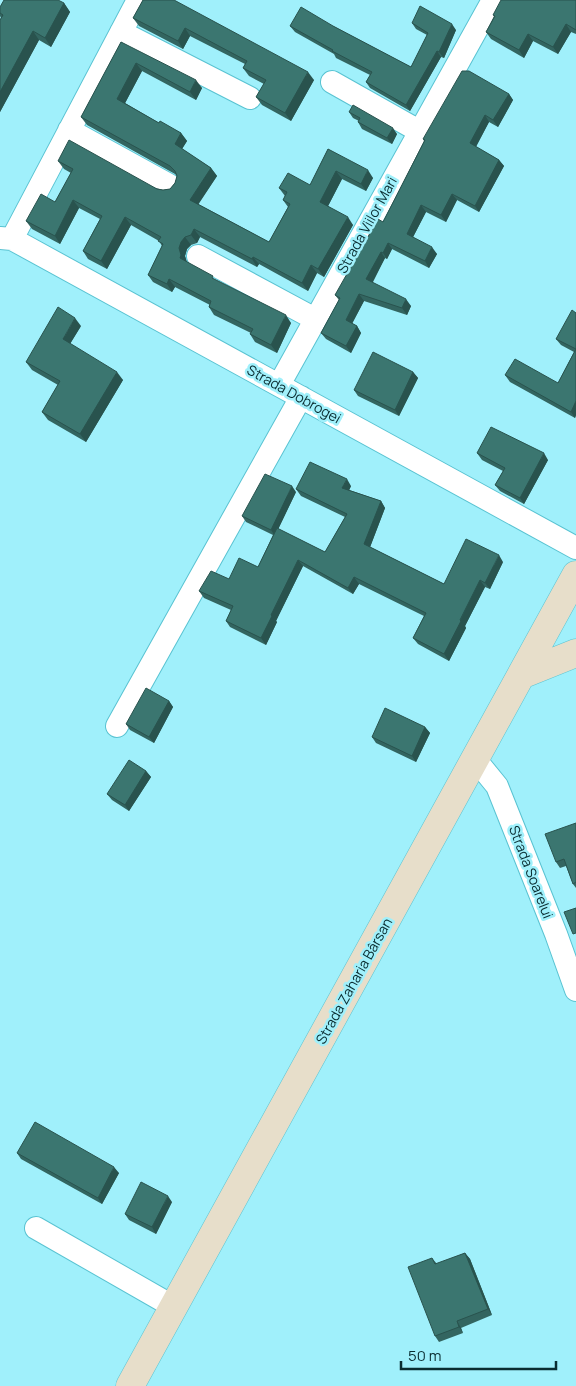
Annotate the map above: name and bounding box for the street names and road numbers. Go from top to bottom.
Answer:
street label: Strada Viilor Mari [332,173,401,276]
street label: Strada Dobrogei [244,360,345,427]
street label: Strada Soarelui [505,823,558,921]
street label: Strada Zaharia Bârsan [311,914,396,1047]

